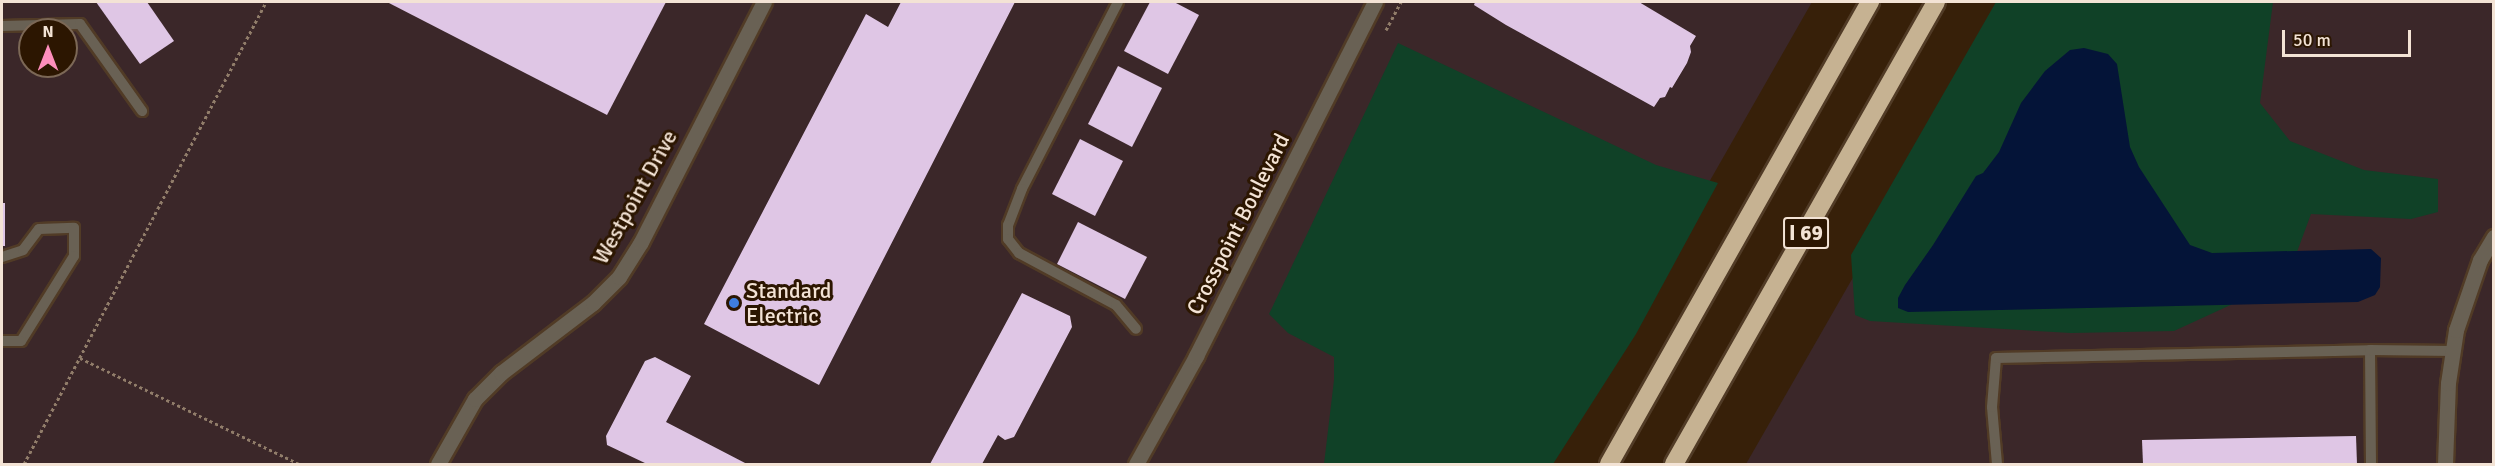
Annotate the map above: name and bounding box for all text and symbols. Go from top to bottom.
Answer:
north arrow [18,18,78,78]
scale bar [2285,18,2414,56]
text: N [42,22,54,42]
text: 50 m [2293,29,2331,51]
street label: Westpoint Drive [587,125,683,269]
street label: Crosspoint Boulevard [1181,129,1295,319]
road number: I 69 [1782,215,1830,251]
place label: Standard Electric [746,277,831,328]
marker: Standard Electric [727,296,741,310]

